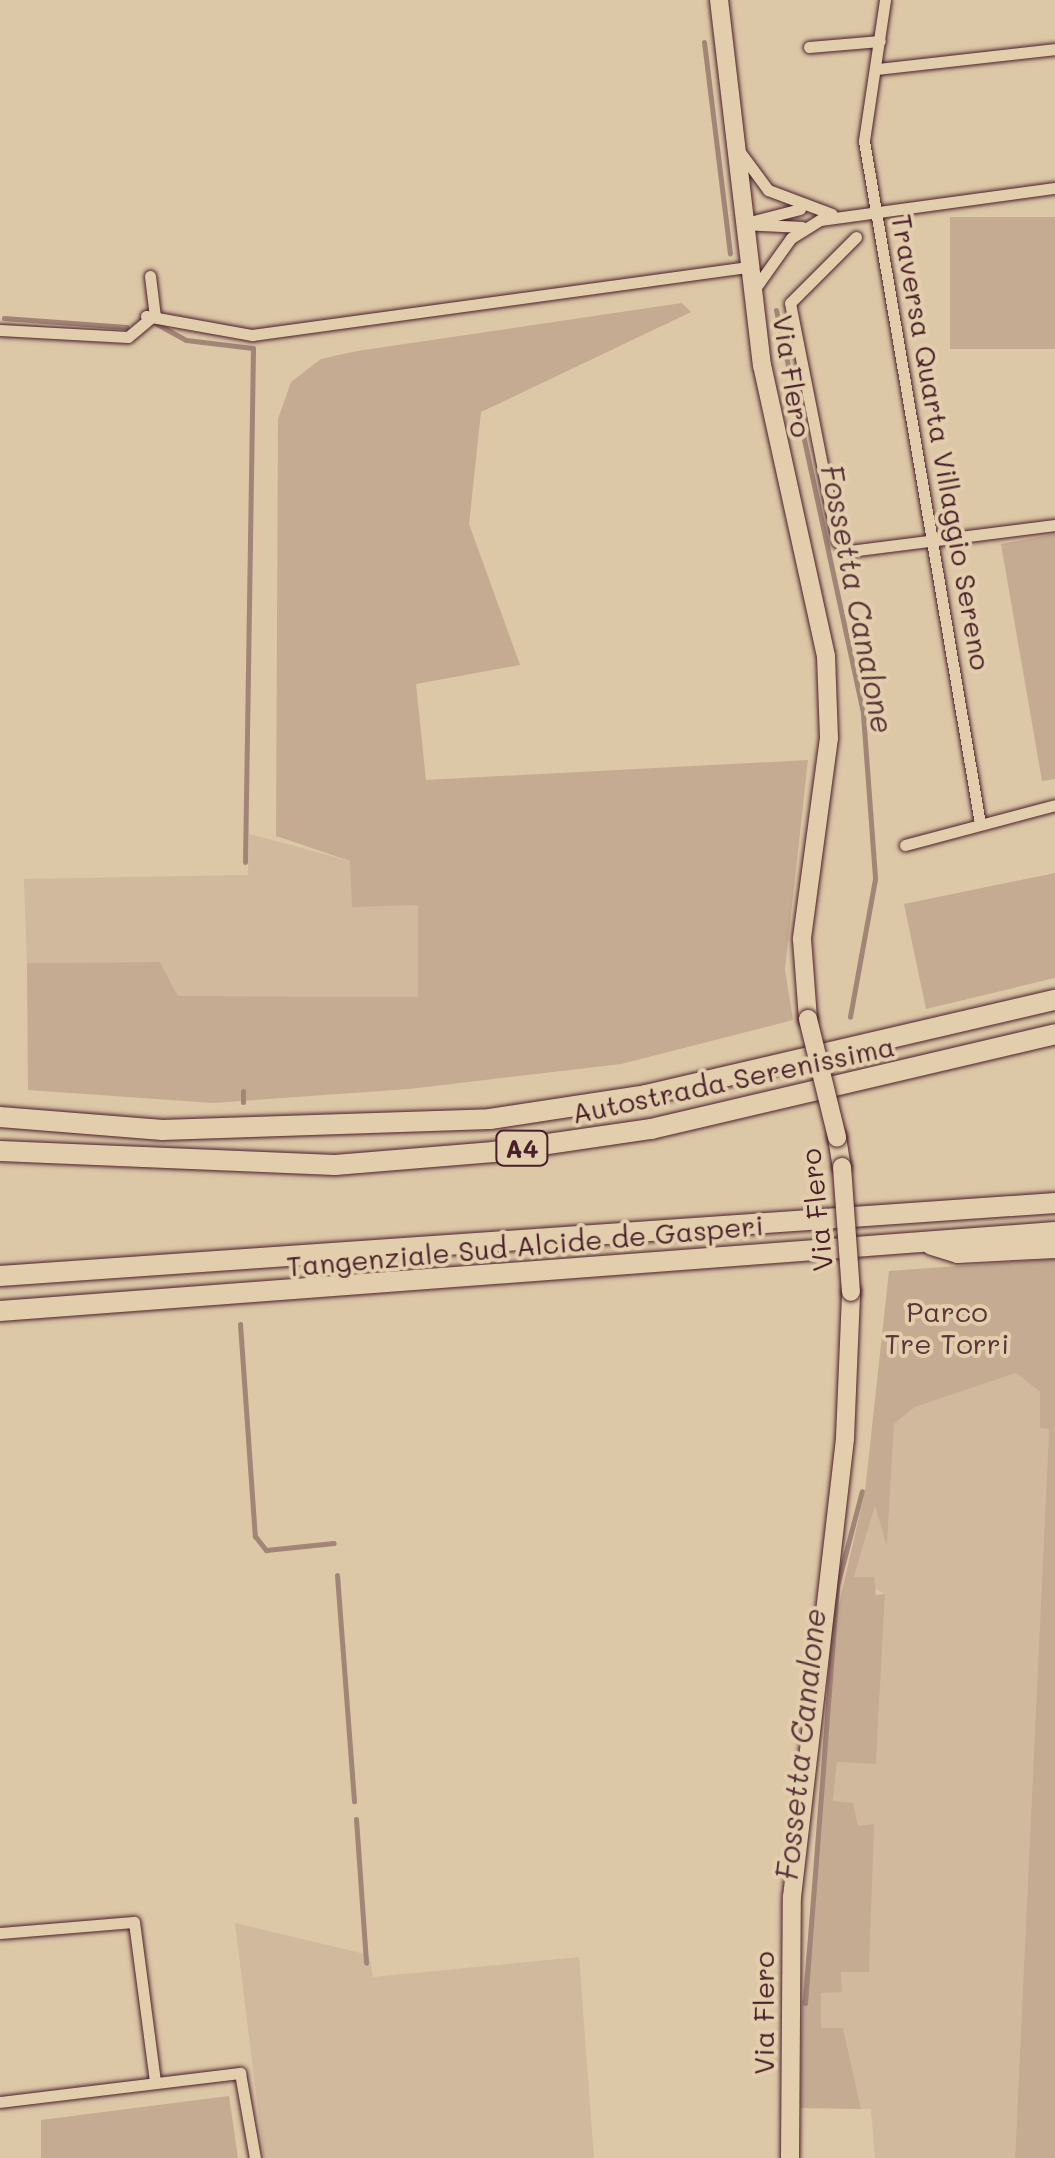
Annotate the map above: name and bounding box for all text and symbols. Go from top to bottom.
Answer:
street label: Traversa Quarta Villaggio Sereno [885,212,999,672]
street label: Via Flero [767,312,819,440]
water label: Fossetta Canalone [814,462,902,736]
street label: Autostrada Serenissima [568,1028,898,1130]
road number: A4 [494,1128,550,1168]
street label: Via Flero [793,1147,839,1273]
street label: Tangenziale Sud Alcide de Gasperi [285,1207,765,1283]
park label: Parco Tre Torri [885,1294,1009,1360]
water label: Fossetta Canalone [768,1606,832,1882]
street label: Via Flero [746,1951,780,2075]

